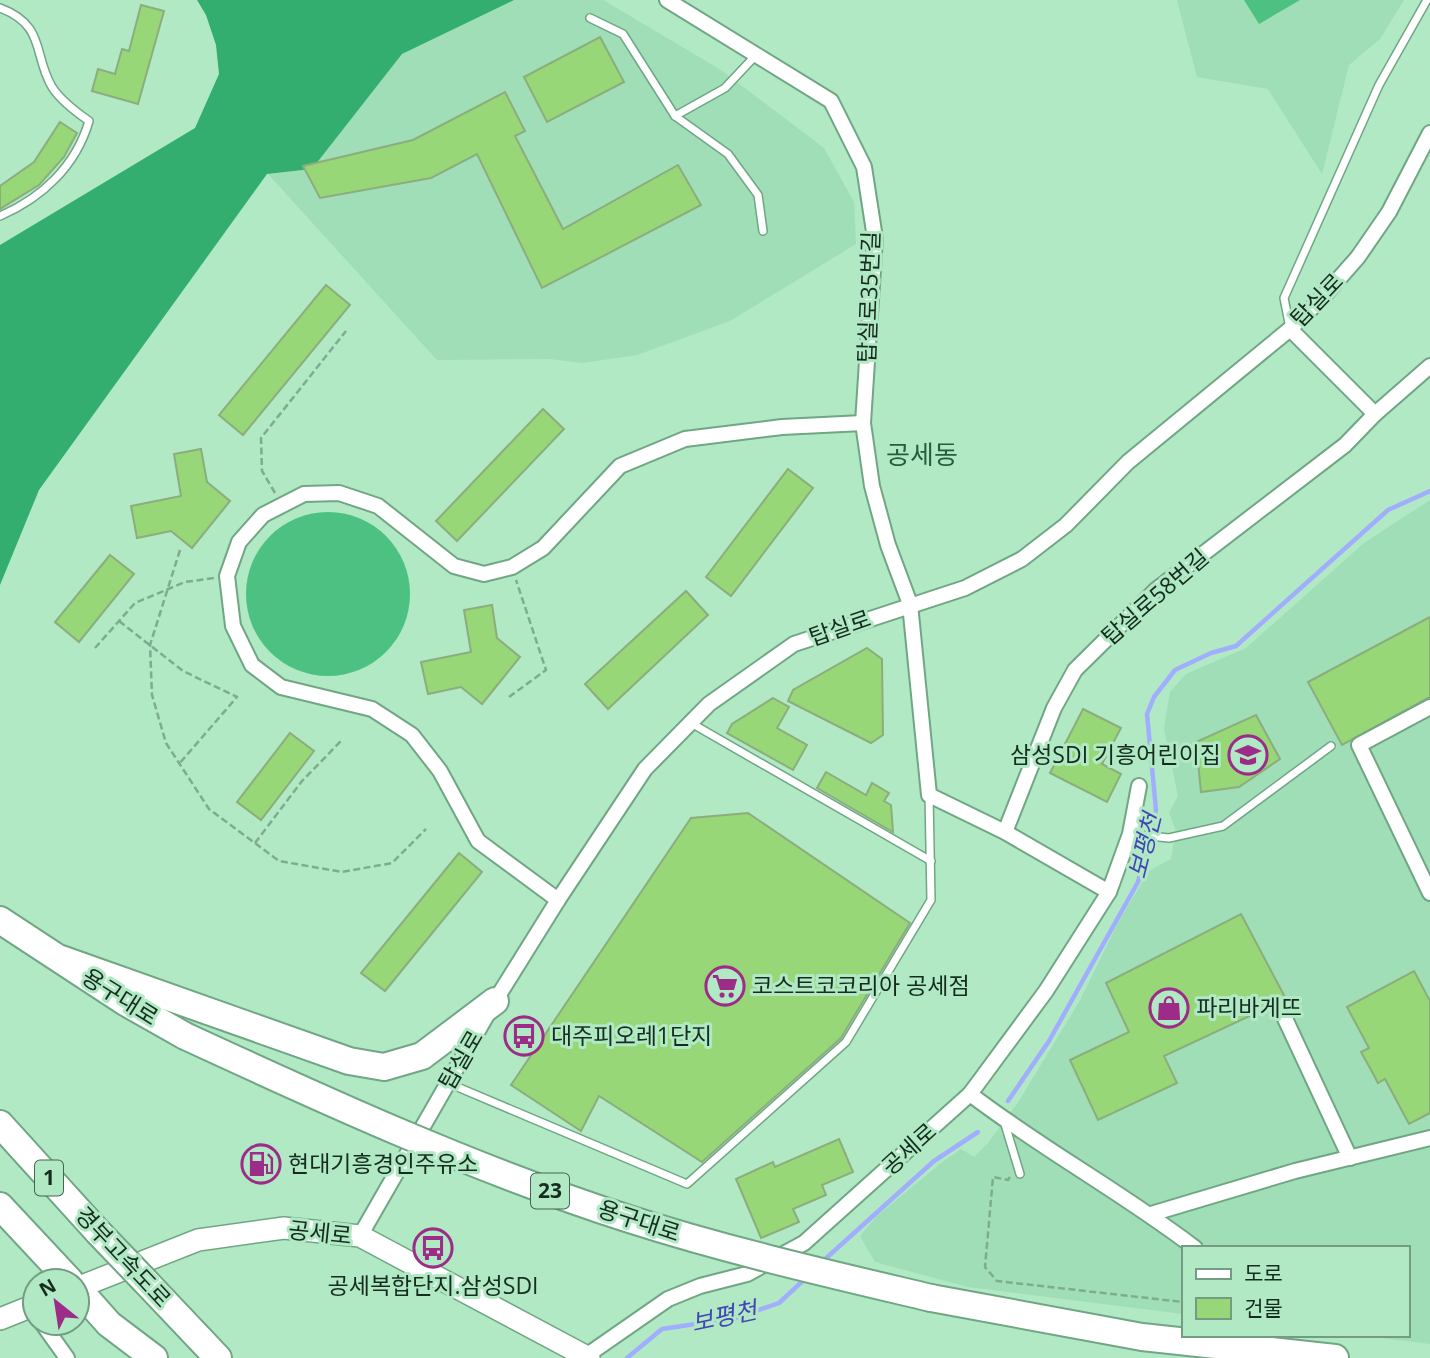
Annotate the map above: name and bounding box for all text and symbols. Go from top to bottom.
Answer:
street label: 탑실로35번길 [850,230,886,364]
street label: 탑실로 [1283,265,1350,333]
district label: 공세동 [886,436,958,472]
street label: 탑실로58번길 [1094,541,1215,652]
street label: 탑실로 [804,602,875,653]
school or university icon: 삼성SDI 기흥어린이집 [1227,734,1269,776]
place label: 삼성SDI 기흥어린이집 [1010,738,1221,770]
water label: 보평천 [1120,807,1168,882]
street label: 용구대로 [76,960,165,1032]
supermarket icon: 코스트코코리아 공세점 [704,965,746,1007]
place label: 코스트코코리아 공세점 [752,969,970,1001]
shop icon: 파리바게뜨 [1148,987,1190,1029]
place label: 파리바게뜨 [1196,991,1302,1023]
bus stop icon: 대주피오레1단지 [503,1015,545,1057]
place label: 대주피오레1단지 [551,1019,712,1051]
street label: 탑실로 [430,1024,490,1095]
street label: 공세로 [874,1115,943,1181]
fuel station icon: 현대기흥경인주유소 [240,1143,282,1185]
place label: 현대기흥경인주유소 [288,1147,478,1179]
road number: 1 [35,1160,63,1196]
road number: 23 [531,1174,569,1208]
street label: 용구대로 [594,1192,685,1248]
street label: 경부고속도로 [69,1199,179,1314]
street label: 공세로 [287,1213,353,1251]
bus stop icon: 공세복합단지.삼성SDI [412,1227,454,1269]
legend [1182,1246,1409,1337]
text: 도로 [1244,1259,1283,1287]
north arrow [21,1267,91,1337]
place label: 공세복합단지.삼성SDI [327,1269,539,1301]
text: N [34,1272,61,1302]
water label: 보평천 [688,1292,762,1339]
text: 건물 [1244,1294,1283,1322]

